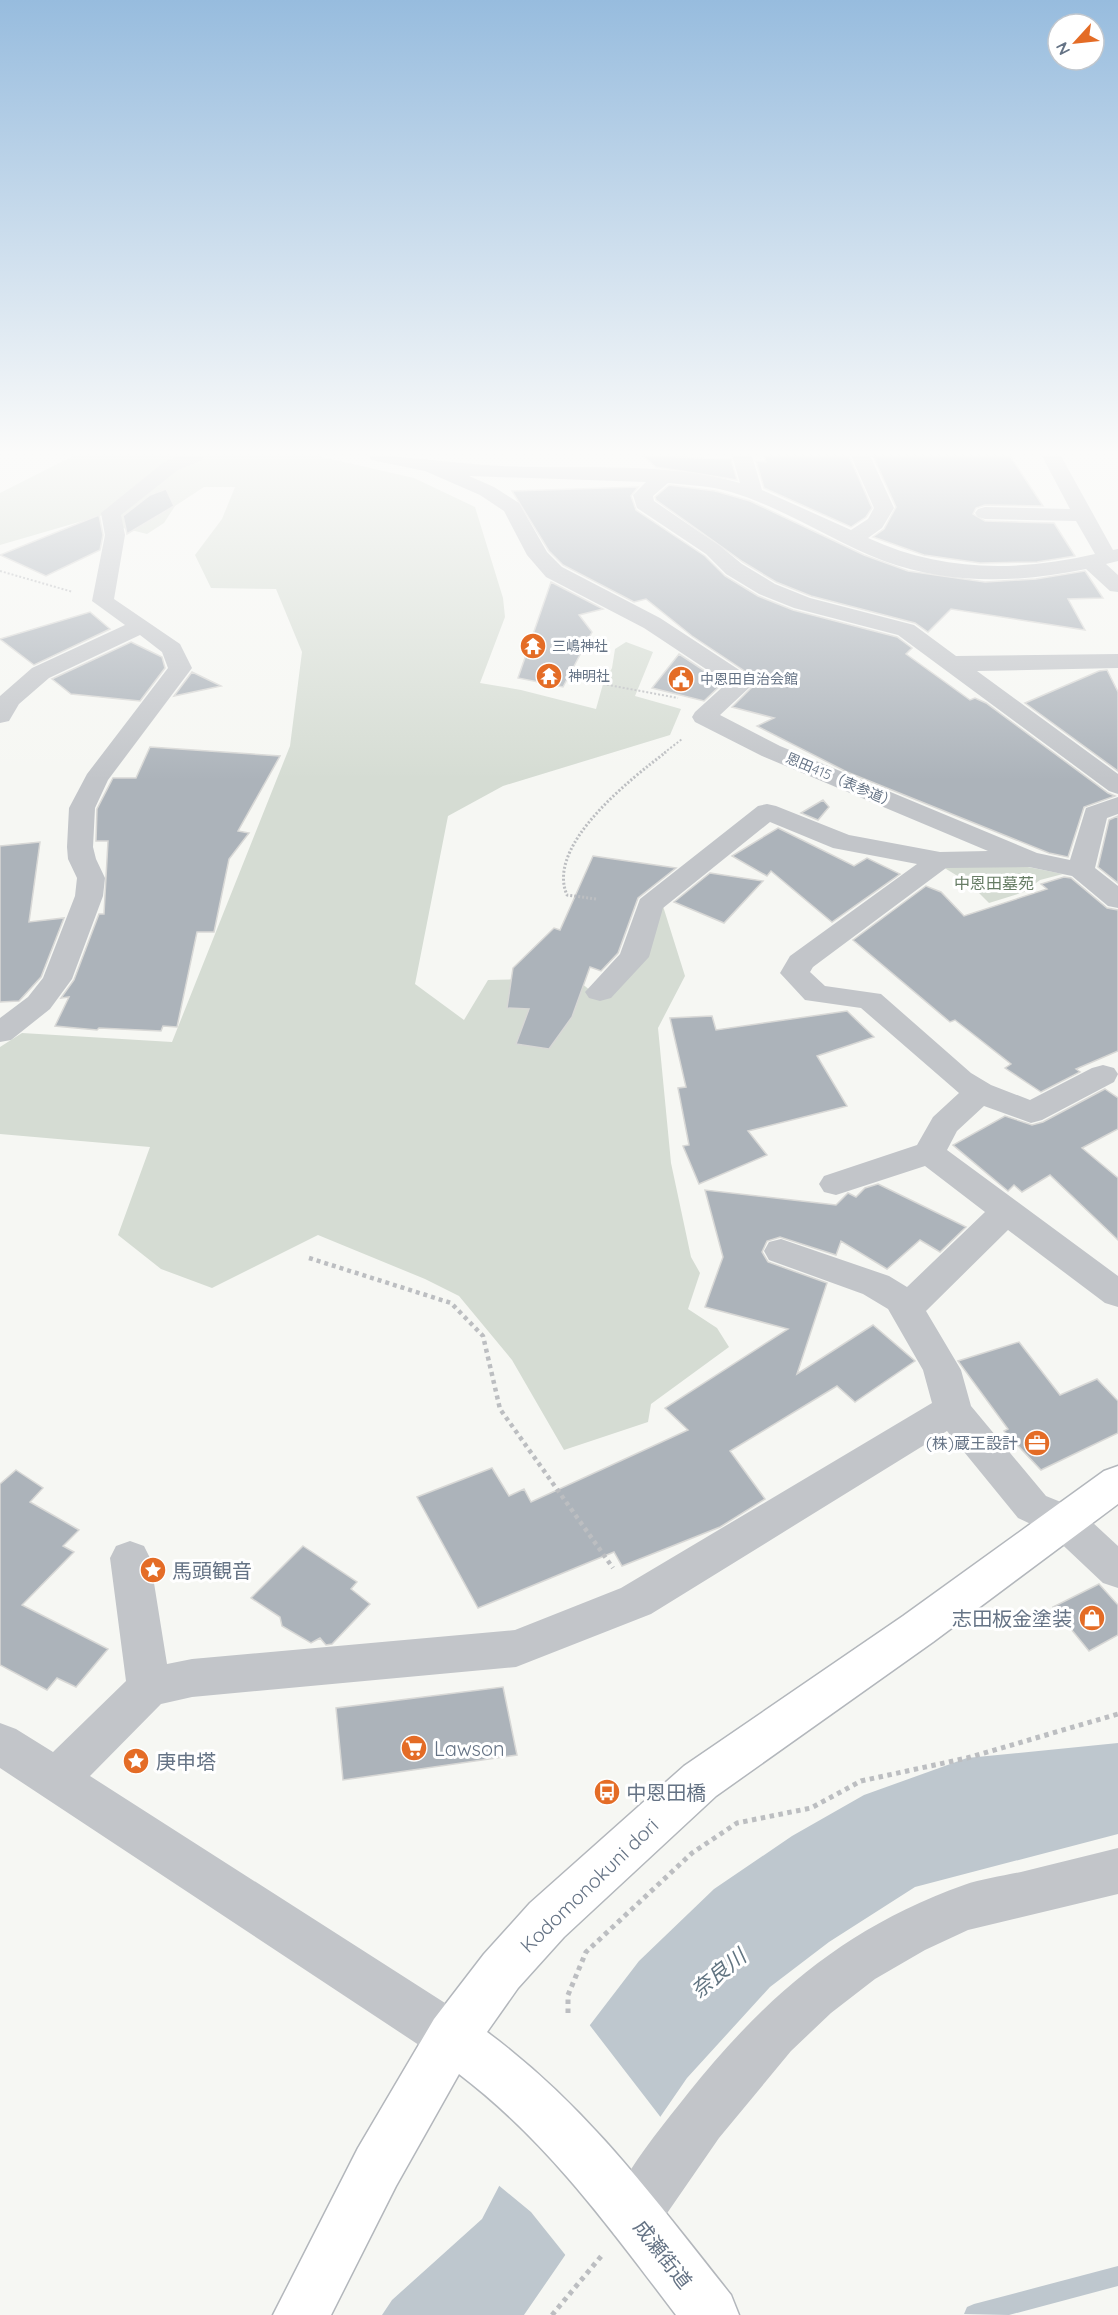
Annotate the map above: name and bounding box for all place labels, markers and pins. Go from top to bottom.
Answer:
temple icon: 三嶋神社 [518,631,548,661]
place label: 三嶋神社 [552,637,608,655]
temple icon: 神明社 [534,661,564,691]
public building icon: 中恩田自治会館 [666,664,696,694]
place label: 神明社 [568,667,610,685]
place label: 中恩田自治会館 [700,670,798,688]
office icon: (株)蔵王設計 [1022,1428,1052,1458]
place label: (株)蔵王設計 [926,1433,1018,1453]
place icon: 馬頭観音 [138,1555,168,1585]
place label: 馬頭観音 [172,1558,252,1583]
shop icon: 志田板金塗装 [1077,1603,1107,1633]
place label: 志田板金塗装 [952,1606,1072,1631]
supermarket icon: Lawson [399,1733,429,1763]
place label: Lawson [434,1736,505,1761]
place icon: 庚申塔 [121,1746,151,1776]
place label: 庚申塔 [156,1749,216,1774]
bus stop icon: 中恩田橋 [592,1777,622,1807]
place label: 中恩田橋 [626,1780,706,1805]

